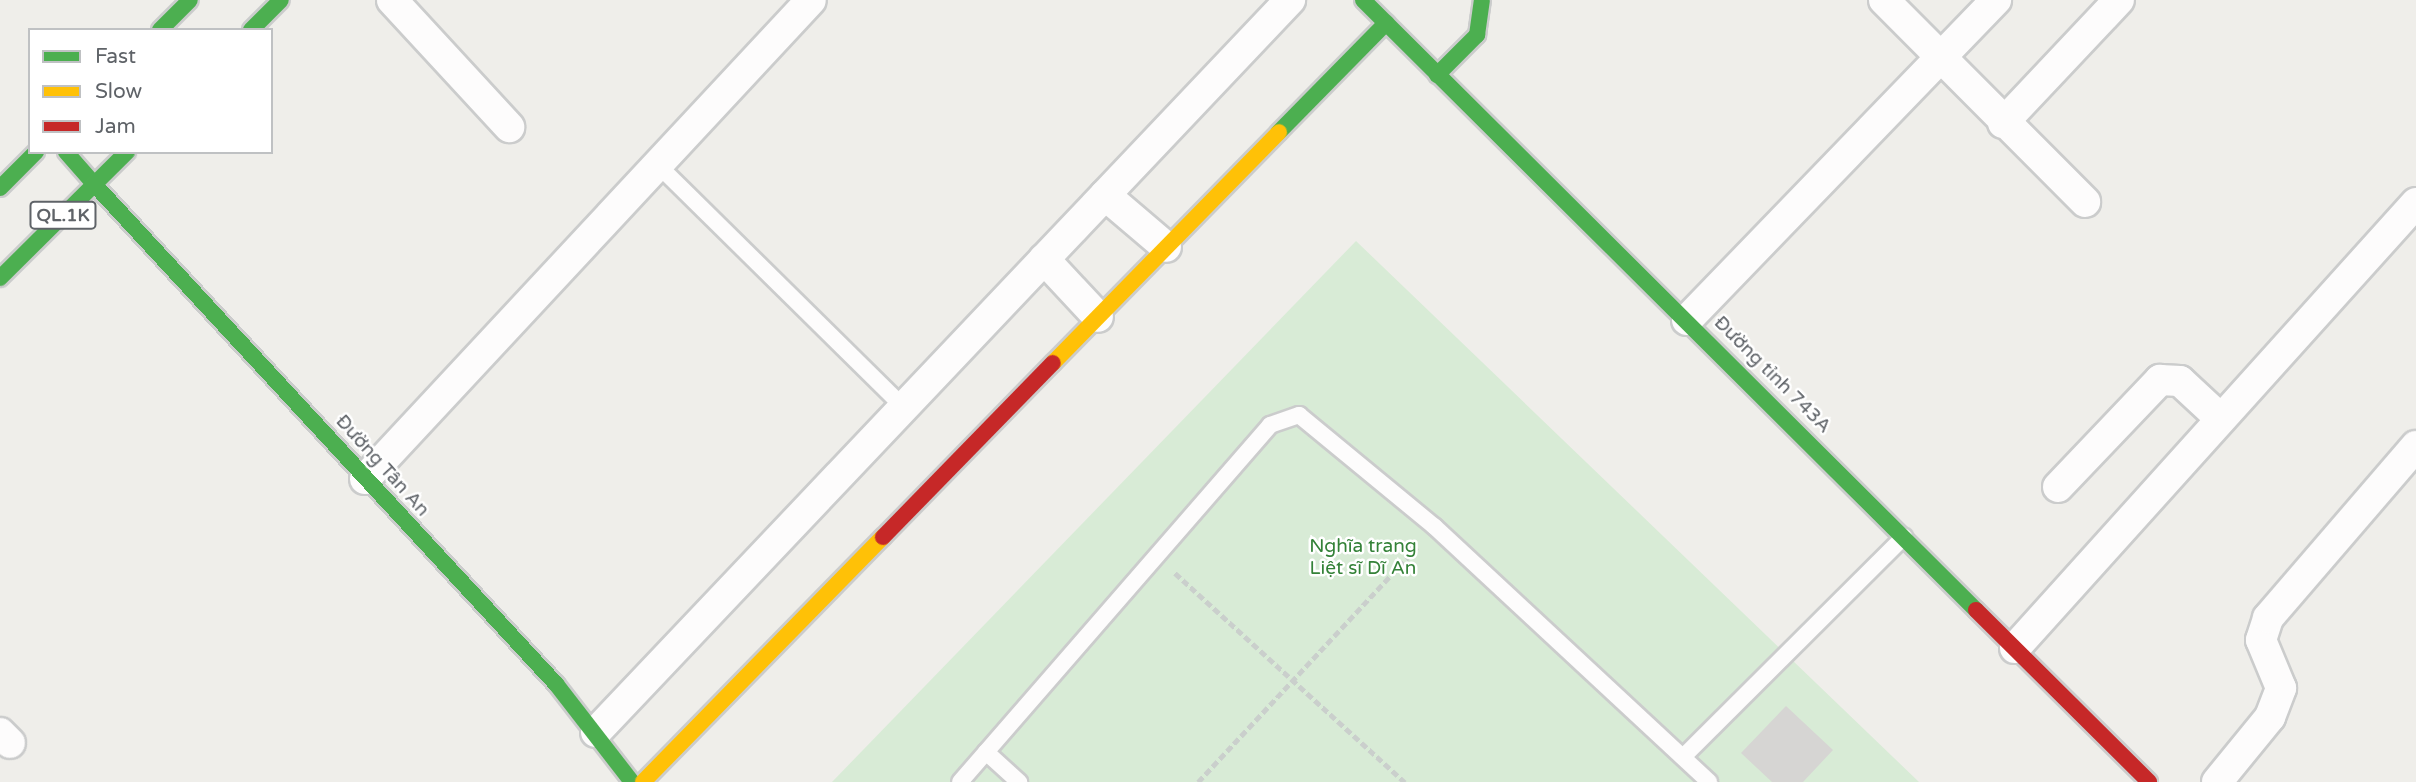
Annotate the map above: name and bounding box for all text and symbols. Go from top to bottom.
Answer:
legend [28,28,273,154]
text: Fast [95,44,136,69]
text: Slow [95,79,142,104]
text: Jam [95,114,136,139]
road number: QL.1K [28,200,98,230]
street label: Đường tỉnh 743A [1709,312,1835,438]
street label: Đường Tân An [330,410,434,522]
park label: Nghĩa trang Liệt sĩ Dĩ An [1309,536,1417,580]

